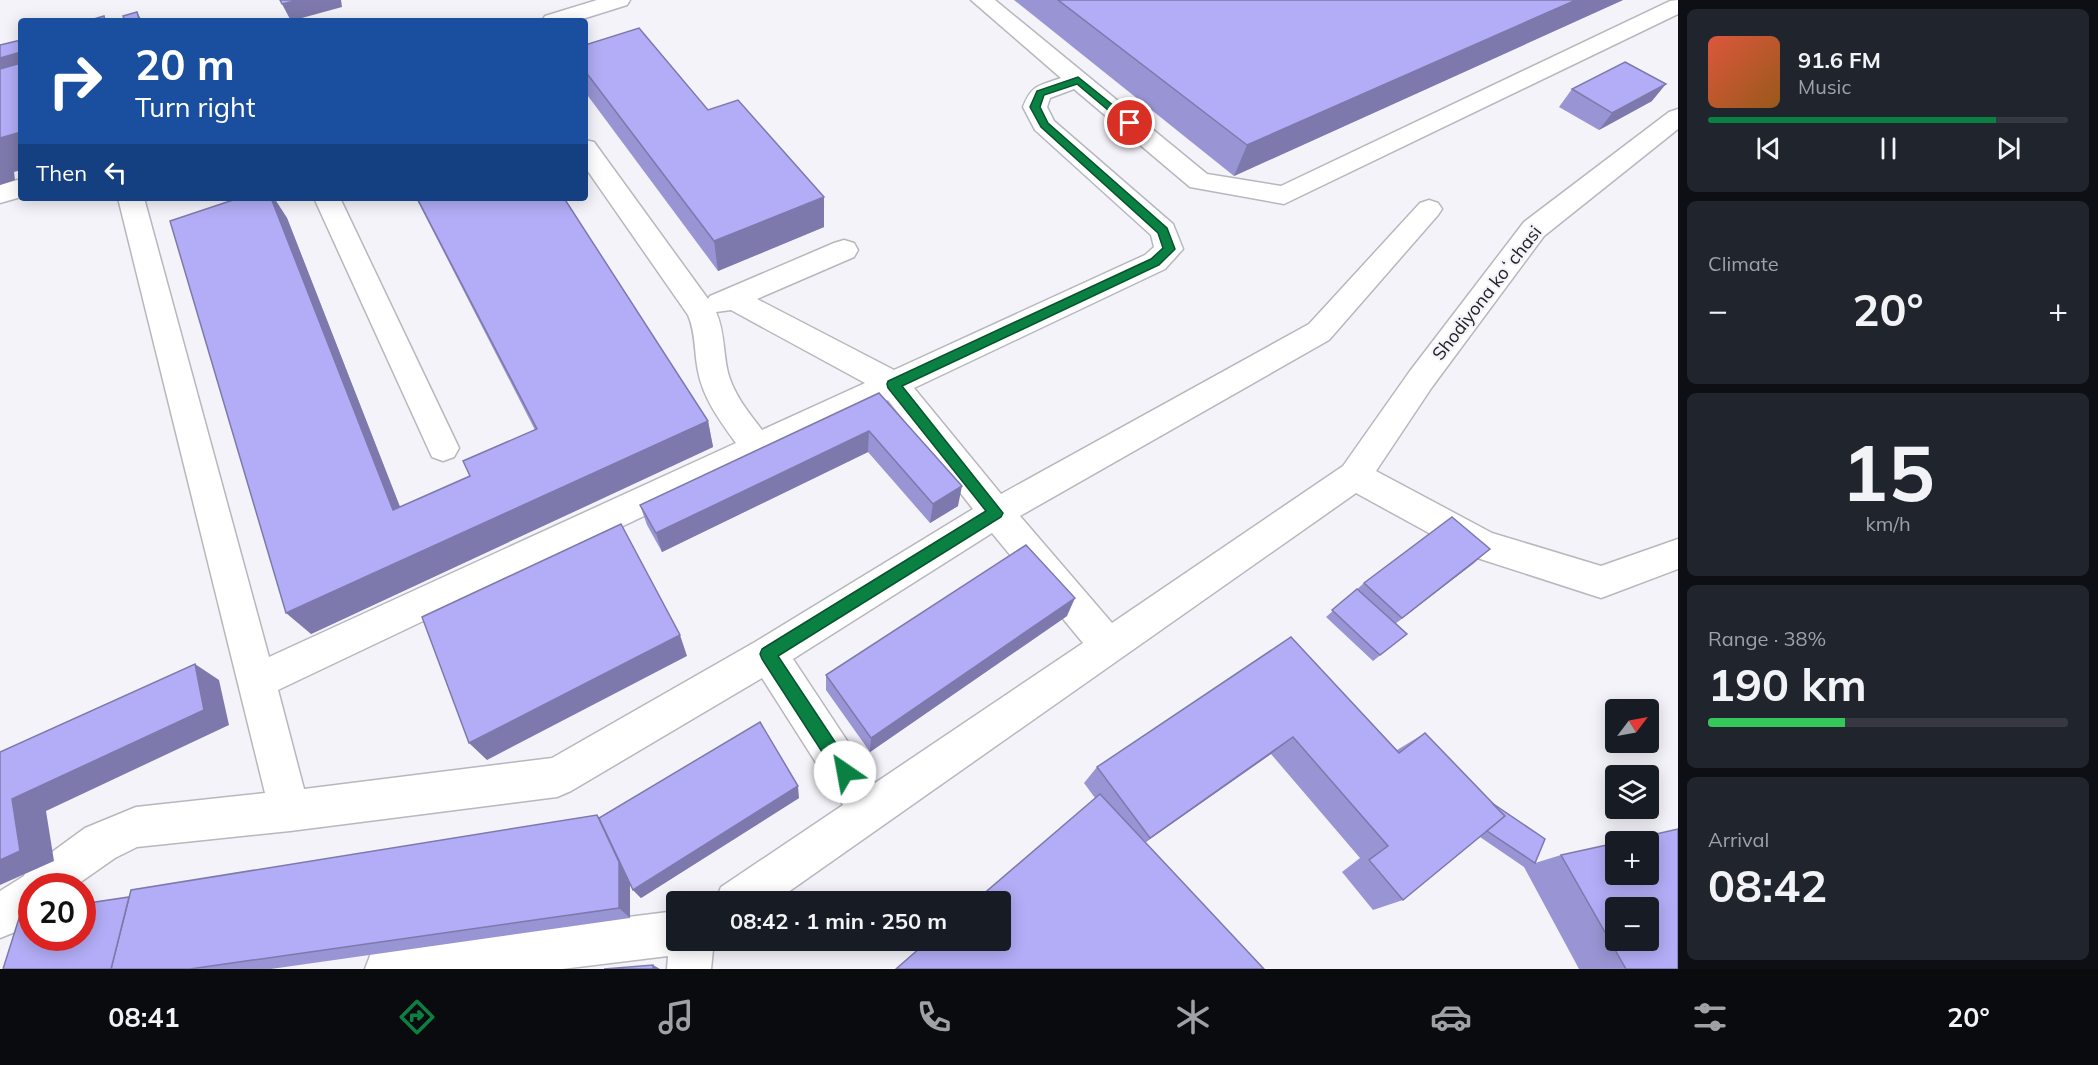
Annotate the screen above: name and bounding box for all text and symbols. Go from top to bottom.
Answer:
text: 20 m [135,38,235,91]
icon: right [36,42,114,120]
text: 91.6 FM [1798,46,1881,74]
text: Music [1798,74,1851,99]
text: Turn right [135,90,255,124]
pin [1104,97,1155,148]
icon: arrive [1113,106,1146,139]
icon: previous [1752,132,1785,165]
icon: pause [1872,132,1905,165]
icon: next [1992,132,2025,165]
icon: left [99,156,132,189]
text: Then [36,159,87,187]
street label: Shodiyona koʻchasi [1427,221,1546,365]
text: Climate [1708,251,1779,276]
text: 20° [1852,281,1924,337]
text: − [1708,289,1728,330]
text: + [2048,289,2068,330]
text: 15 [1841,423,1935,521]
text: km/h [1865,511,1911,536]
text: Range · 38% [1708,626,1826,651]
text: 190 km [1708,656,1867,712]
north arrow [1605,699,1659,753]
map controls [1605,699,1659,951]
position arrow [813,740,877,804]
button: layers [1605,765,1659,819]
text: Arrival [1708,827,1769,852]
button: + [1605,831,1659,885]
text: 08:42 [1708,857,1827,913]
speed limit sign: 20 [18,873,96,951]
button: − [1605,897,1659,951]
text: 08:42 · 1 min · 250 m [730,907,947,935]
icon: directions [396,996,438,1038]
icon: music [655,996,697,1038]
icon: phone [913,996,955,1038]
icon: climate [1172,996,1214,1038]
icon: car [1430,996,1472,1038]
icon: filters [1689,996,1731,1038]
text: 08:41 [108,1000,180,1034]
text: 20° [1947,1000,1990,1034]

